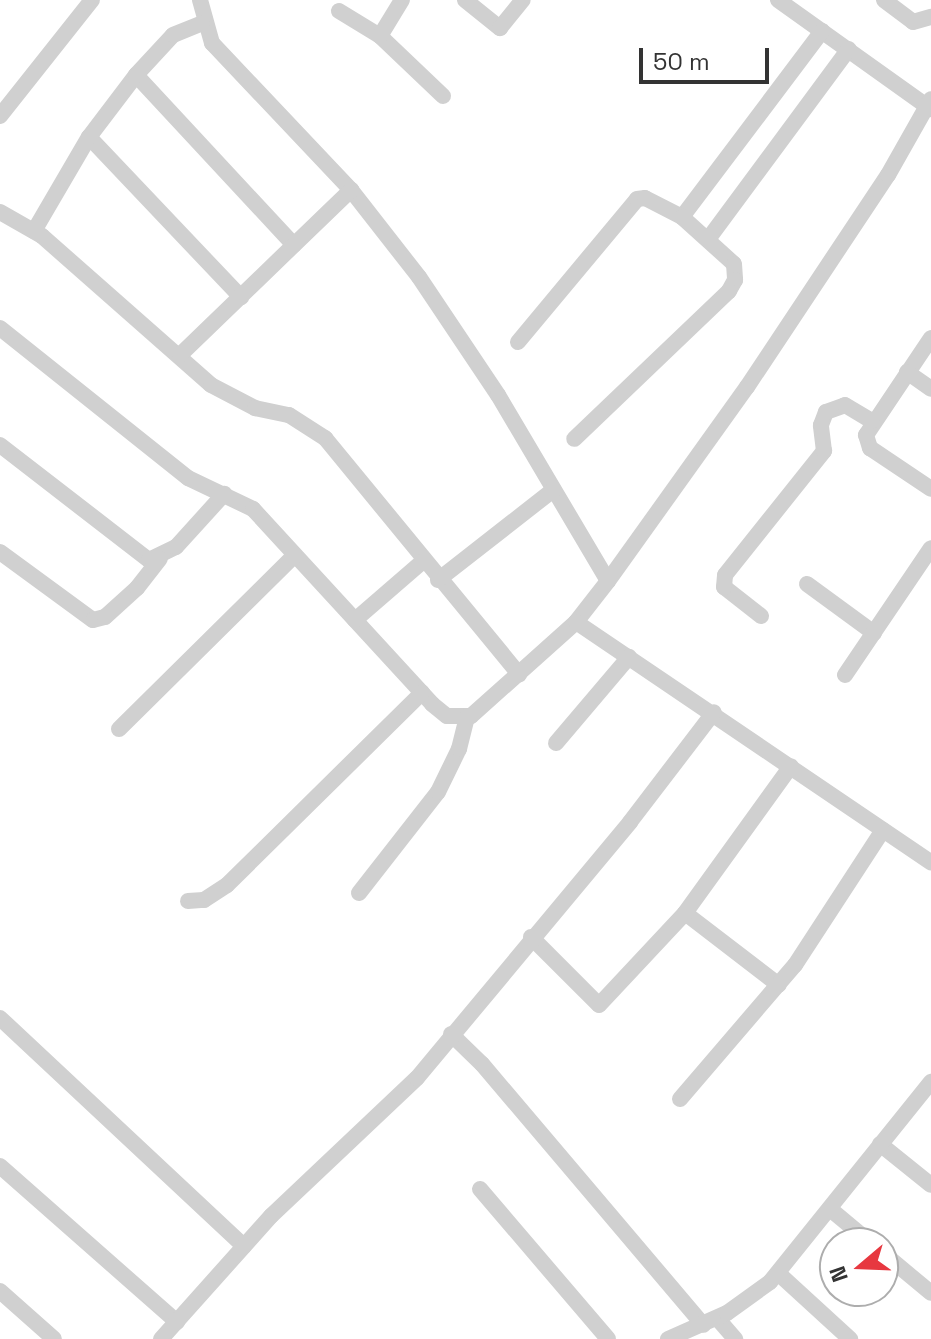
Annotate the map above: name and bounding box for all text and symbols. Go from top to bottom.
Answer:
scale bar [643,32,773,82]
text: 50 m [653,46,710,77]
north arrow [819,1227,899,1307]
text: N [823,1263,854,1286]

